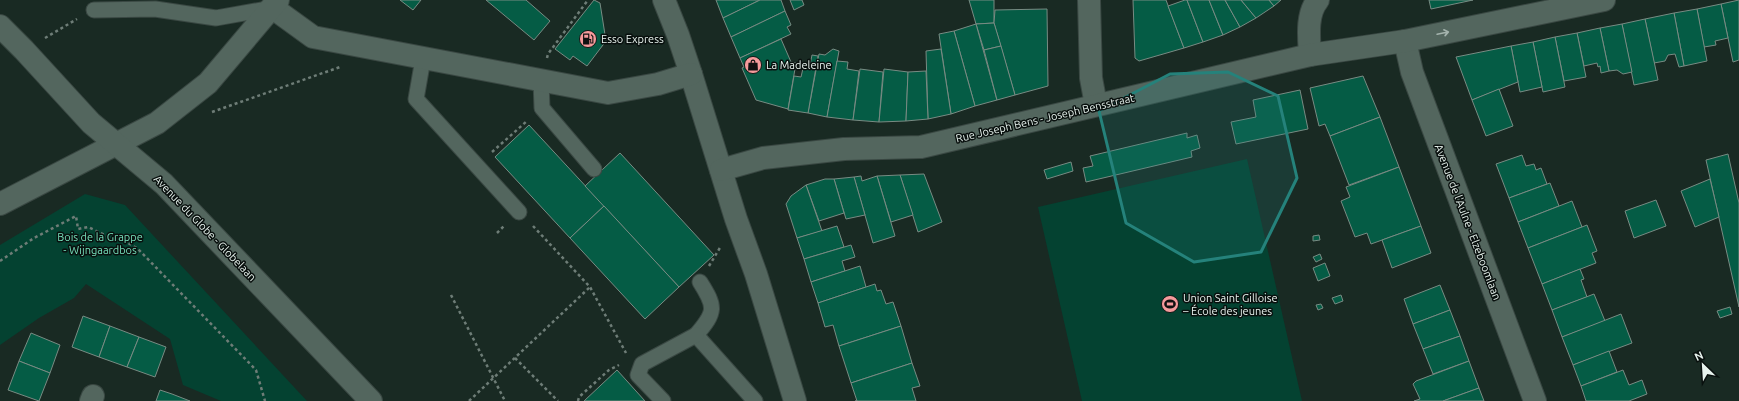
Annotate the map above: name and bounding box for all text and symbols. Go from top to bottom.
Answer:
fuel station icon: Esso Express [578,29,598,49]
one-way arrow [1436,29,1449,37]
place label: Esso Express [601,33,664,45]
shop icon: La Madeleine [743,55,763,75]
place label: La Madeleine [766,59,831,71]
street label: Rue Joseph Bens - Joseph Bensstraat [955,91,1136,144]
street label: Avenue de l'Aulne - Elzeboomlaan [1433,143,1503,301]
street label: Avenue du Globe - Globelaan [151,173,259,283]
park label: Bois de la Grappe - Wijngaardbos [57,231,143,256]
place label: Union Saint Gilloise – École des jeunes [1182,292,1278,317]
sports icon: Union Saint Gilloise – École des jeunes [1160,294,1180,314]
north arrow [1683,345,1723,385]
text: N [1693,349,1705,363]

